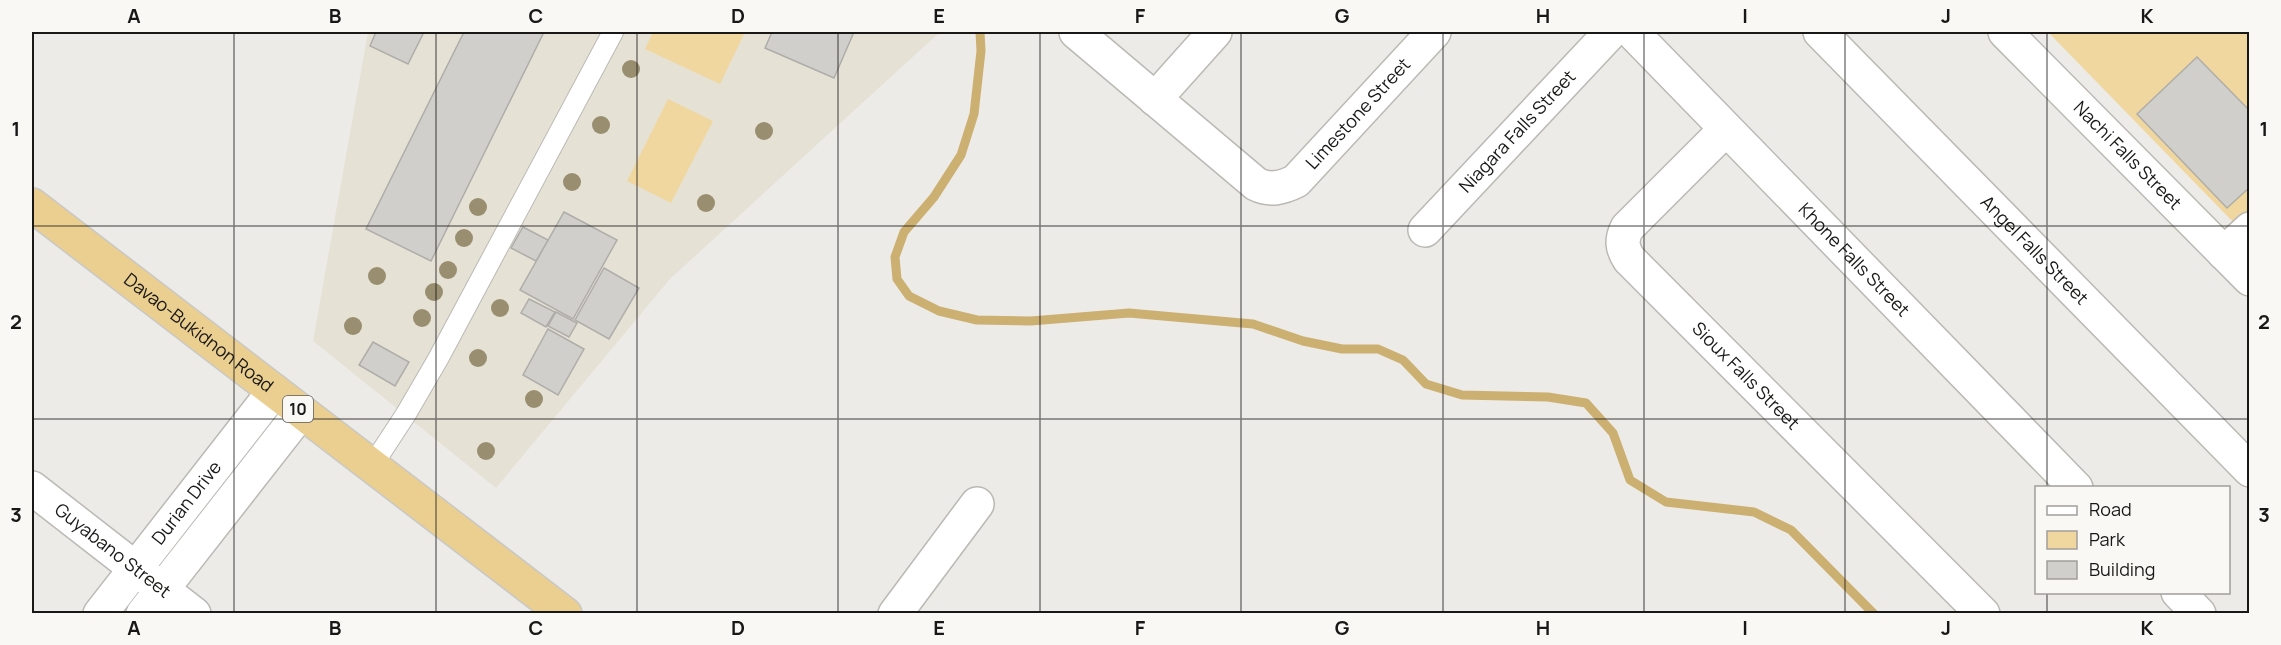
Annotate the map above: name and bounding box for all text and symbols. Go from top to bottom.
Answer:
text: A [127,2,141,29]
text: B [329,2,342,29]
text: C [529,2,543,29]
text: D [731,2,745,29]
text: E [933,2,945,29]
text: F [1135,2,1146,29]
text: G [1335,2,1350,29]
text: H [1536,2,1550,29]
text: I [1742,2,1748,29]
text: J [1941,2,1951,29]
text: K [2141,2,2154,29]
street label: Limestone Street [1300,52,1415,174]
street label: Niagara Falls Street [1453,64,1580,197]
street label: Nachi Falls Street [2069,95,2187,214]
text: 1 [12,115,20,142]
text: 1 [2260,115,2268,142]
street label: Angel Falls Street [1976,190,2094,310]
street label: Khone Falls Street [1794,197,1915,321]
street label: Davao-Bukidnon Road [120,267,279,397]
text: 2 [10,308,22,335]
text: 2 [2258,308,2270,335]
street label: Sioux Falls Street [1687,316,1805,434]
road number: 10 [283,396,313,422]
street label: Durian Drive [146,455,226,549]
legend [2035,486,2230,594]
street label: Guyabano Street [50,497,176,603]
text: Road [2089,497,2132,521]
text: 3 [10,501,22,528]
text: 3 [2258,501,2270,528]
text: Park [2089,527,2126,551]
text: Building [2089,557,2155,581]
text: A [127,614,141,641]
text: B [329,614,342,641]
text: C [529,614,543,641]
text: D [731,614,745,641]
text: E [933,614,945,641]
text: F [1135,614,1146,641]
text: G [1335,614,1350,641]
text: H [1536,614,1550,641]
text: I [1742,614,1748,641]
text: J [1941,614,1951,641]
text: K [2141,614,2154,641]

